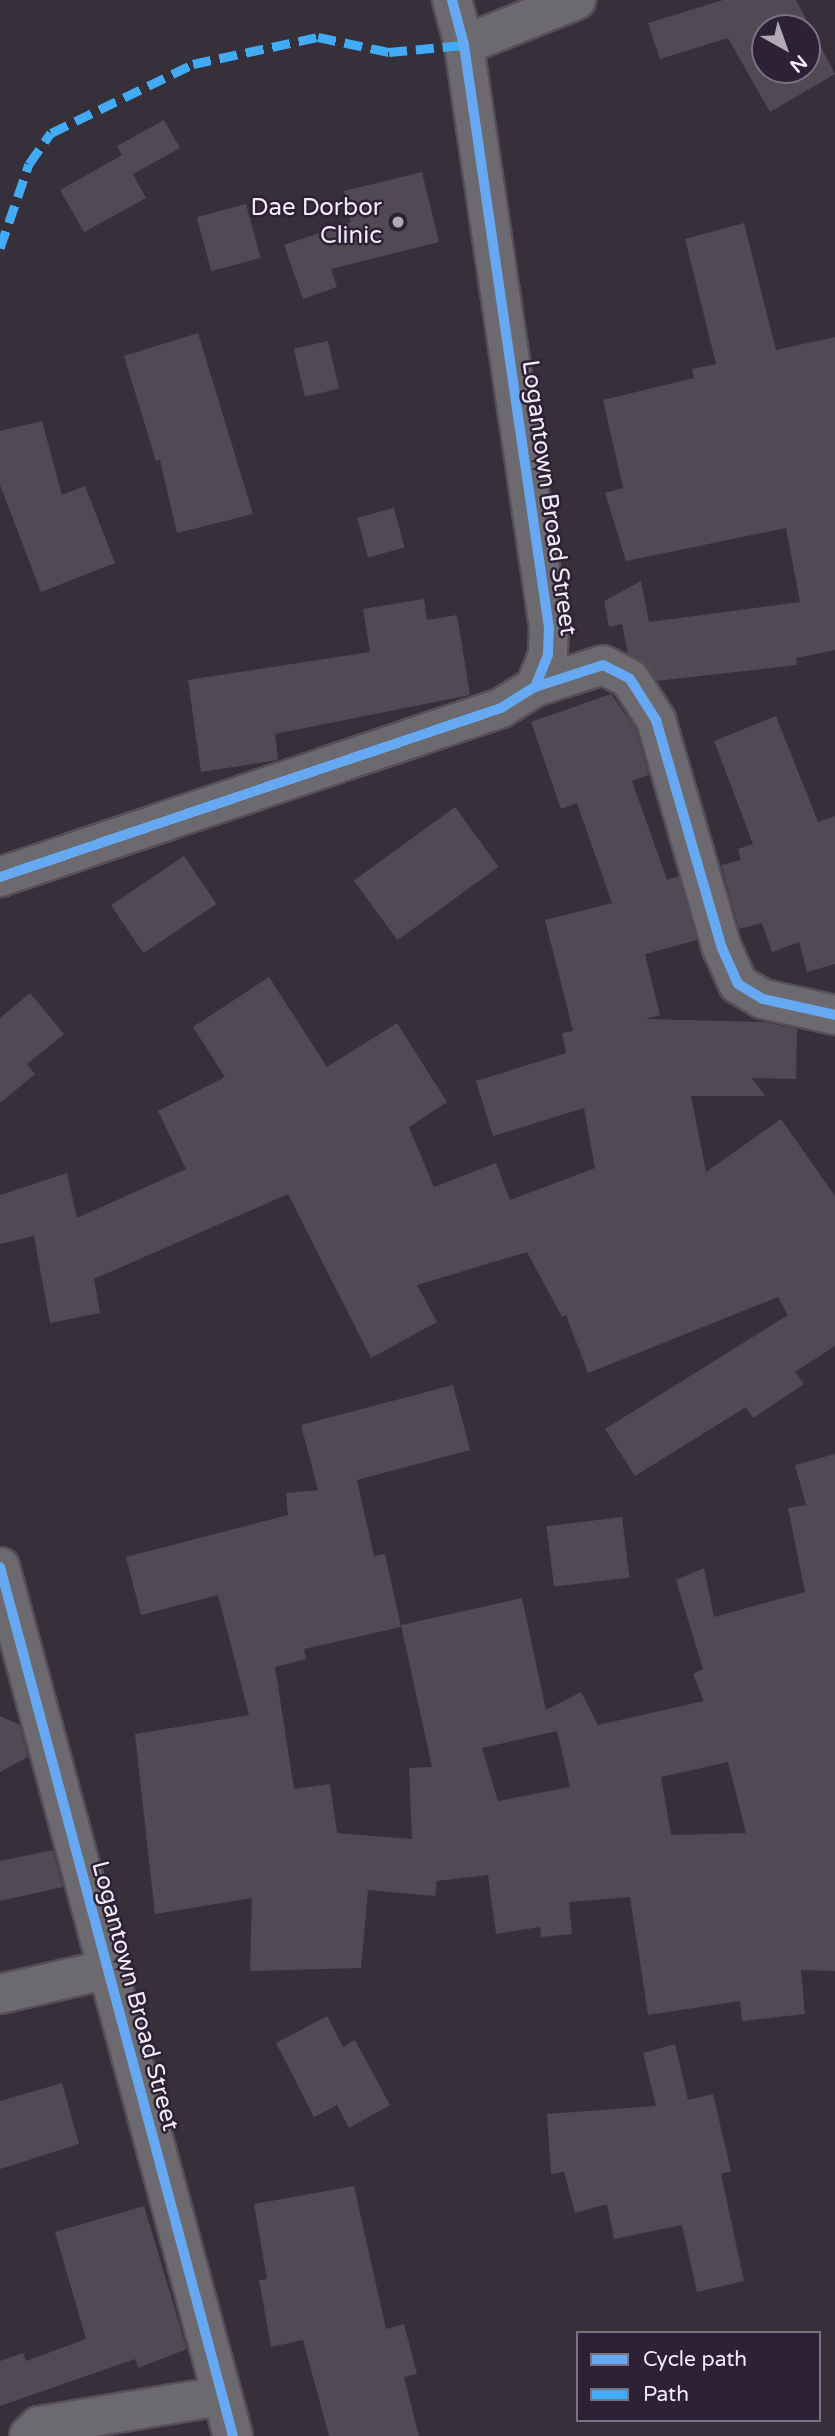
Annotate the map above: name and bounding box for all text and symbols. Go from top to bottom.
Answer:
north arrow [751,14,821,84]
text: N [785,50,811,77]
place label: Dae Dorbor Clinic [251,194,382,250]
marker: Dae Dorbor Clinic [388,212,408,232]
street label: Logantown Broad Street [515,358,583,638]
street label: Logantown Broad Street [85,1858,185,2134]
legend [576,2331,821,2422]
text: Cycle path [643,2347,747,2372]
text: Path [643,2382,689,2407]

